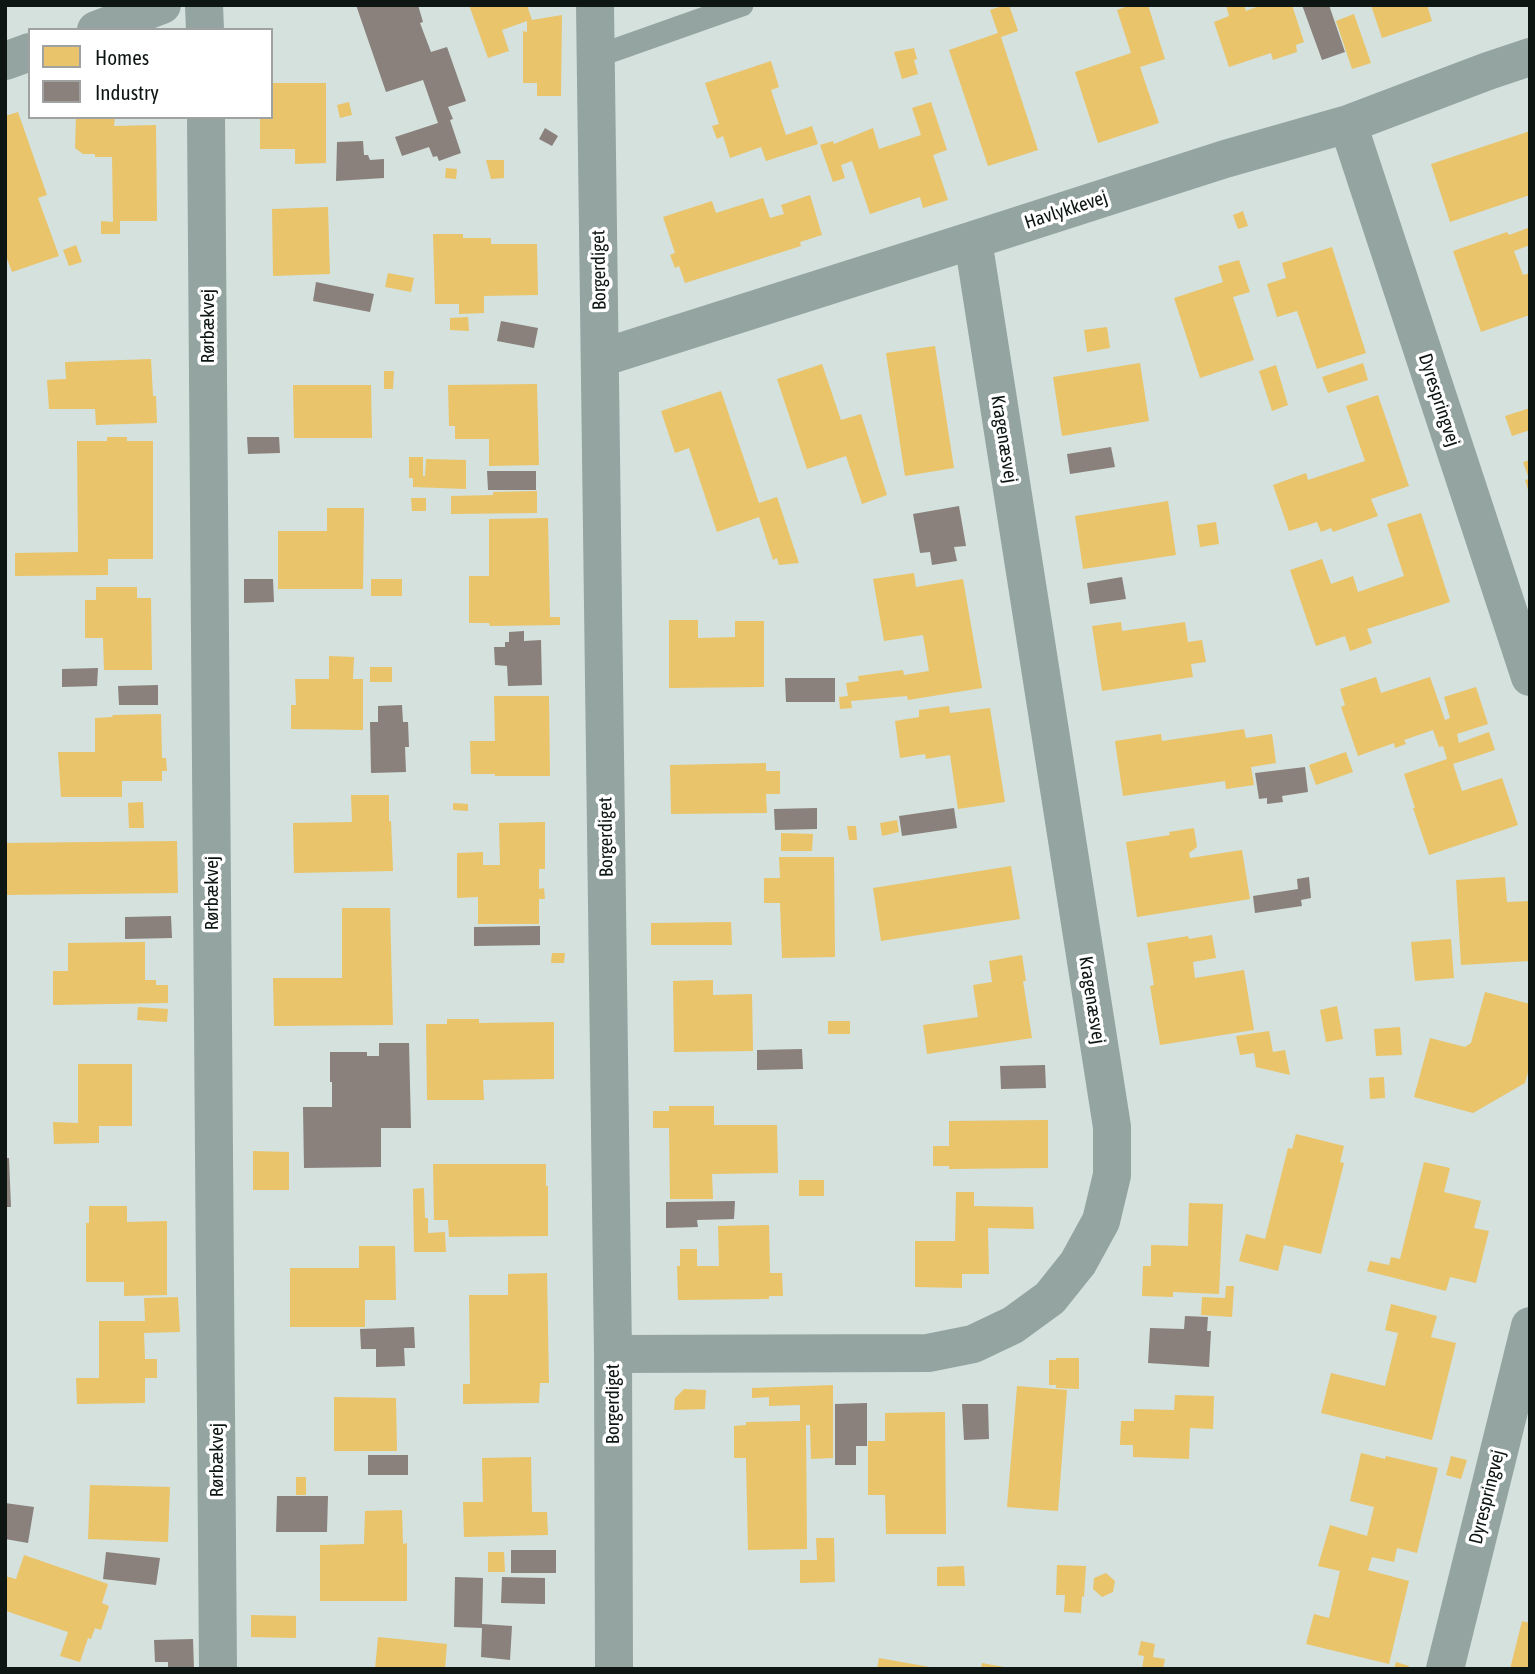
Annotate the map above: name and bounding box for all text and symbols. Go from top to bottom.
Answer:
legend [28,28,273,119]
text: Homes [95,45,149,69]
text: Industry [95,80,159,104]
street label: Havlykkevej [1022,186,1110,234]
street label: Borgerdiget [587,230,611,310]
street label: Rørbækvej [197,289,219,363]
street label: Dyrespringvej [1413,351,1465,449]
street label: Kragenæsvej [986,393,1022,485]
street label: Borgerdiget [594,797,618,877]
street label: Rørbækvej [201,856,223,930]
street label: Kragenæsvej [1074,954,1110,1046]
street label: Borgerdiget [602,1364,624,1444]
street label: Rørbækvej [206,1423,228,1497]
street label: Dyrespringvej [1464,1447,1510,1547]

